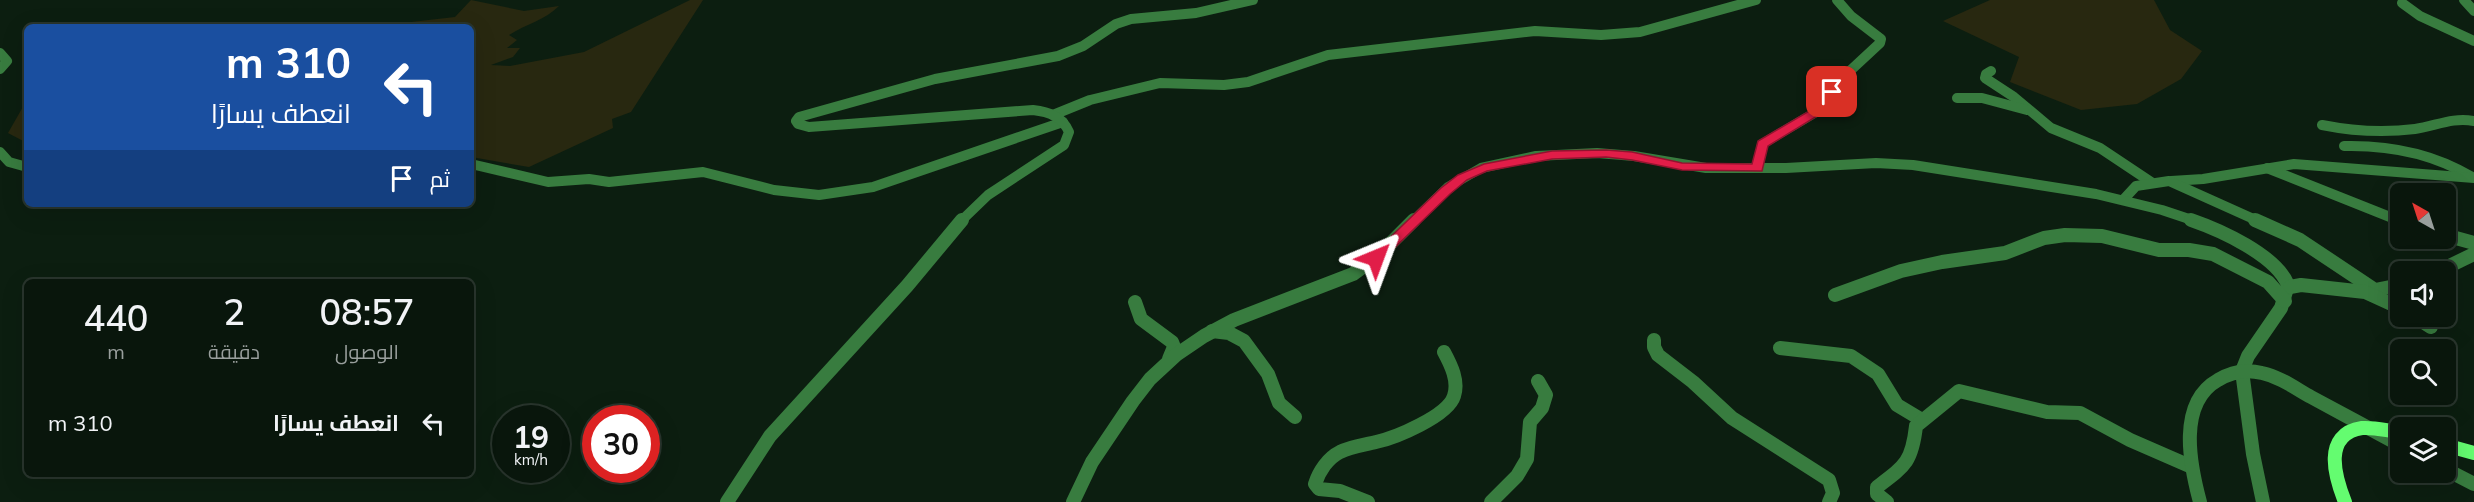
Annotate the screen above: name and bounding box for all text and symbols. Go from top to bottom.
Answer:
text: 310 m [226,36,351,89]
icon: left [372,48,450,126]
pin [1806,66,1857,117]
icon: arrive [1815,75,1848,108]
text: انعطف يسارًا [211,96,351,130]
icon: arrive [385,162,418,195]
text: ثم [430,165,450,193]
north arrow [2390,183,2456,249]
map controls [2390,183,2456,483]
position arrow [1344,226,1408,290]
button: sound [2390,261,2456,327]
text: 2 [223,289,245,334]
text: 08:57 [320,289,414,334]
text: 440 [84,295,148,340]
text: m [107,339,125,364]
text: دقيقة [208,339,260,364]
text: الوصول [335,339,399,364]
button: search [2390,339,2456,405]
speed limit sign: 30 [582,405,660,483]
icon: left [417,407,450,440]
text: 310 m [48,409,113,437]
text: انعطف يسارًا [273,409,399,437]
button: layers [2390,417,2456,483]
text: 19 [513,418,549,456]
text: km/h [514,450,548,469]

